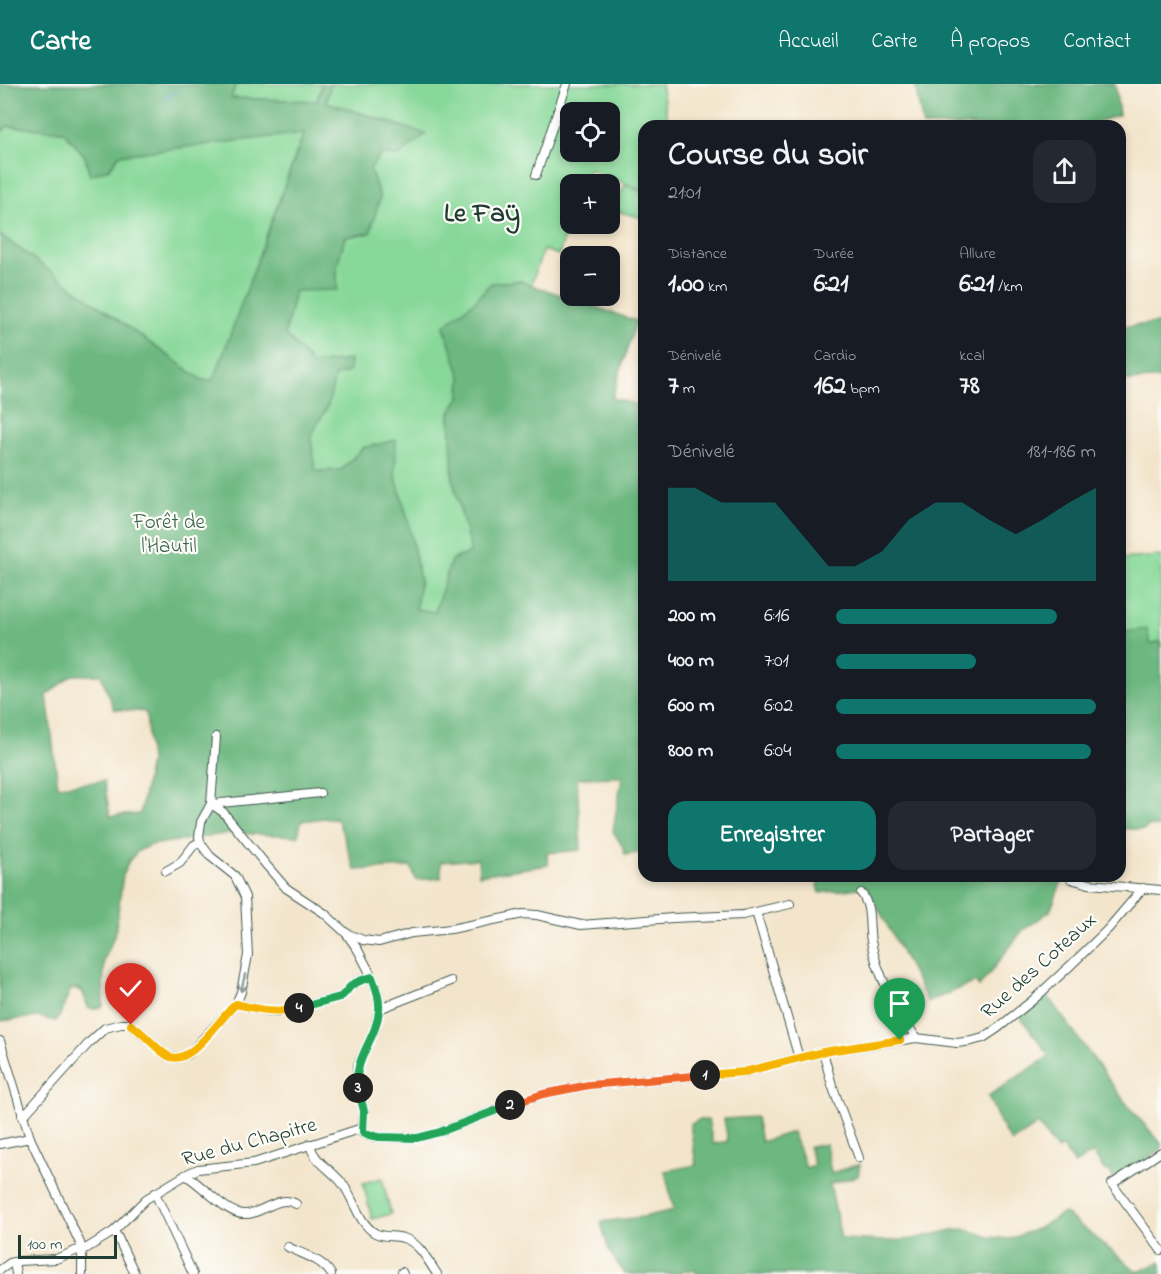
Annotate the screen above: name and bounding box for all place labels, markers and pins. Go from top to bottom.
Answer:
pin [105,963,156,1025]
pin [874,978,925,1040]
pin: 4 [284,993,314,1023]
pin: 1 [690,1060,720,1090]
pin: 3 [343,1073,373,1103]
pin: 2 [495,1090,525,1120]

